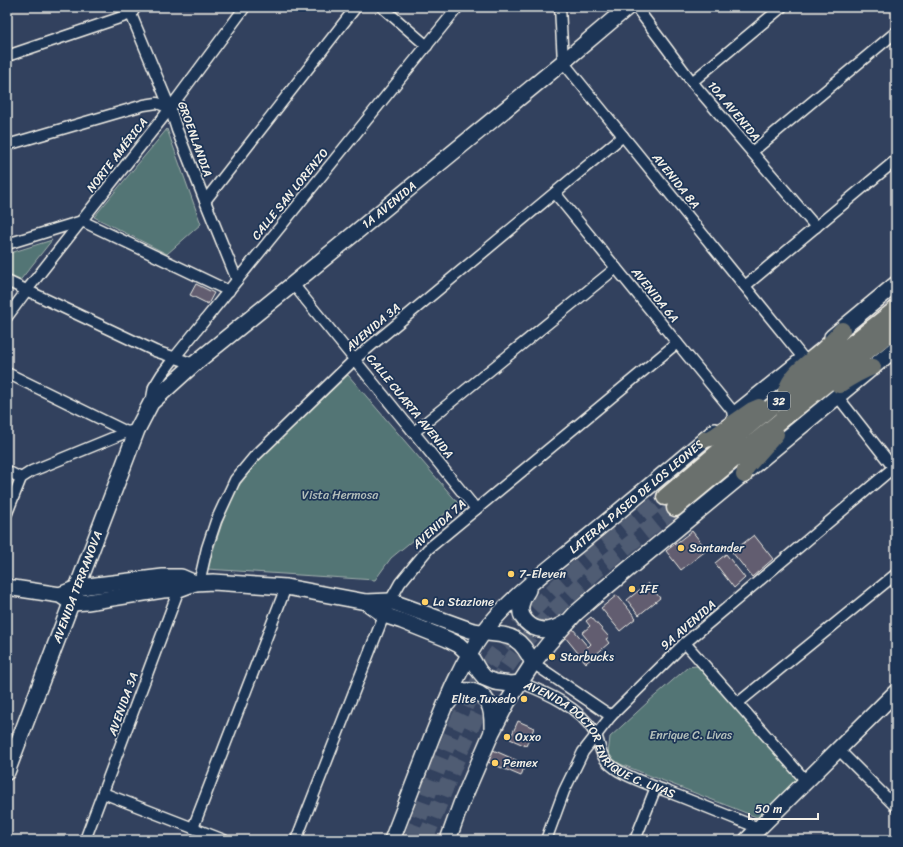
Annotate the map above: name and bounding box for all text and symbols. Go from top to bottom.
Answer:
street label: 10A AVENIDA [702,76,766,146]
street label: GROENLANDIA [171,98,219,180]
street label: NORTE AMÉRICA [81,112,154,197]
street label: CALLE SAN LORENZO [246,143,334,245]
street label: AVENIDA 8A [646,147,706,214]
street label: 1A AVENIDA [357,175,422,234]
street label: AVENIDA 6A [625,261,685,328]
street label: AVENIDA 3A [340,297,406,357]
street label: CALLE CUARTA AVENIDA [361,349,460,463]
road number: 32 [768,392,790,410]
street label: LATERAL PASEO DE LOS LEONES [564,433,709,559]
park label: Vista Hermosa [302,484,379,506]
street label: AVENIDA 7A [406,493,471,555]
street label: AVENIDA TERRANOVA [46,527,109,647]
place label: Santander [689,537,745,559]
marker: Santander [676,543,686,553]
place label: 7-Eleven [519,563,566,585]
marker: 7-Eleven [506,569,516,579]
place label: IFE [639,578,659,600]
marker: IFE [627,584,637,594]
place label: La Stazione [433,591,494,613]
street label: 9A AVENIDA [655,594,721,656]
marker: La Stazione [420,597,430,607]
place label: Starbucks [560,646,614,668]
marker: Starbucks [547,652,557,662]
street label: AVENIDA 3A [101,669,145,740]
street label: AVENIDA DOCTOR ENRIQUE C. LIVAS [520,674,679,805]
place label: Elite Tuxedo [451,688,516,710]
marker: Elite Tuxedo [519,694,529,704]
park label: Enrique C. Livas [650,724,733,746]
place label: Oxxo [515,726,541,748]
marker: Oxxo [502,732,512,742]
place label: Pemex [503,752,539,774]
marker: Pemex [490,758,500,768]
scale bar [749,795,818,821]
text: 50 m [755,798,782,820]

